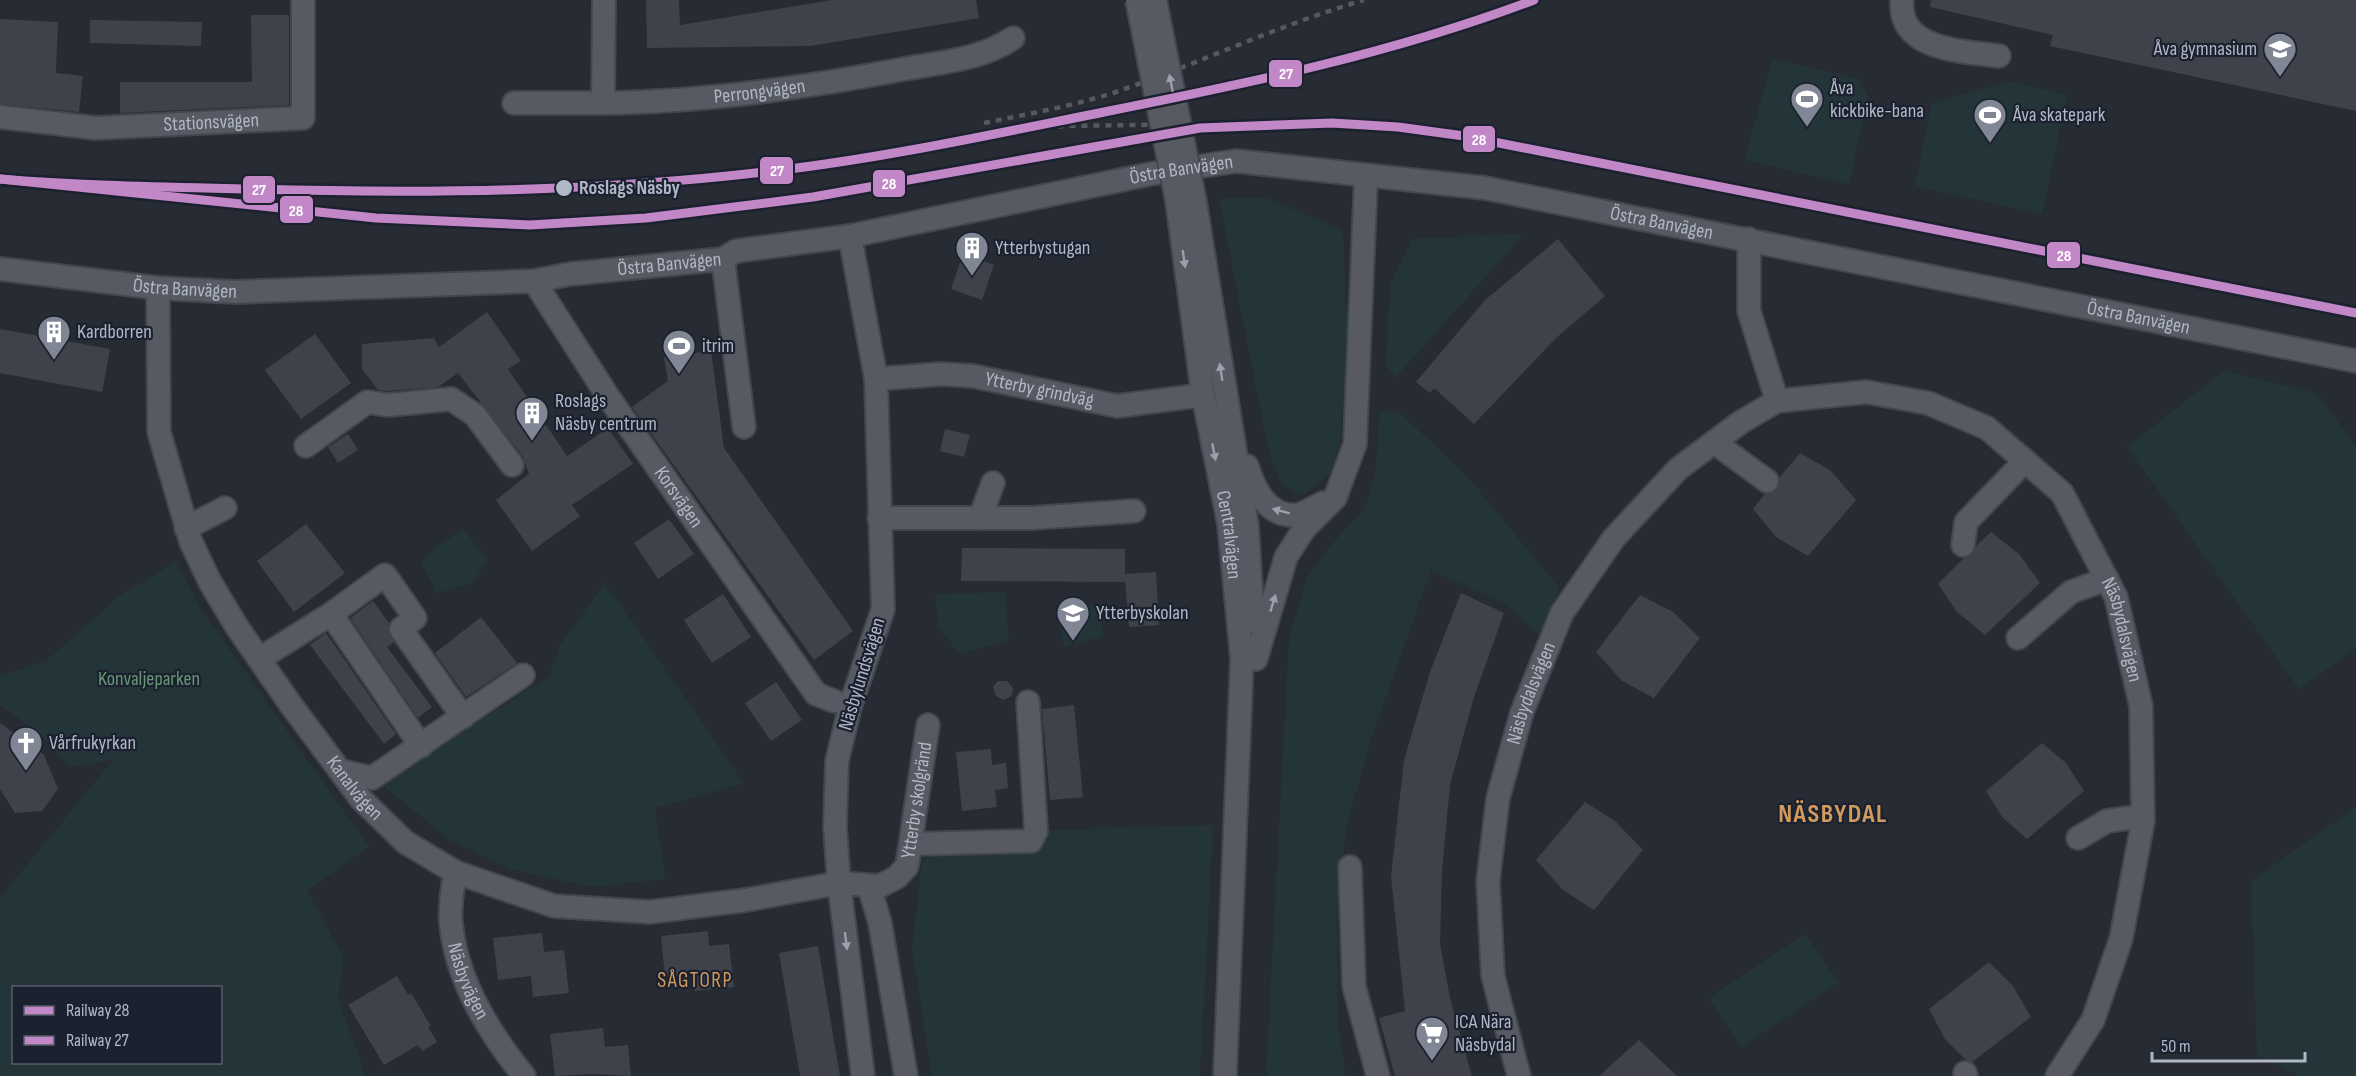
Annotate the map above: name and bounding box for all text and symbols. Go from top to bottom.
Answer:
school or university icon: Åva gymnasium [2262,31,2298,78]
place label: Åva gymnasium [2153,37,2257,61]
line badge: 27 [1268,59,1303,88]
text: 27 [1279,65,1293,84]
one-way arrow [1166,73,1175,92]
street label: Perrongvägen [713,74,807,109]
place label: Åva kickbike-bana [1829,76,1924,123]
sports icon: Åva kickbike-bana [1789,81,1825,128]
sports icon: Åva skatepark [1972,97,2008,144]
place label: Åva skatepark [2012,103,2106,127]
street label: Stationsvägen [163,108,260,137]
line badge: 28 [1462,125,1496,153]
text: 28 [1472,131,1487,150]
street label: Östra Banvägen [1127,150,1235,190]
line badge: 27 [759,156,794,185]
text: 27 [770,162,784,181]
line badge: 28 [872,169,906,198]
line badge: 27 [242,175,276,204]
text: 28 [882,175,897,194]
place label: Roslags Näsby [579,176,681,200]
marker: Roslags Näsby [554,178,574,198]
text: 27 [252,181,266,200]
line badge: 28 [279,195,314,224]
street label: Östra Banvägen [1608,201,1715,245]
text: 28 [289,202,304,221]
building icon: Ytterbystugan [954,230,990,277]
place label: Ytterbystugan [995,236,1090,260]
line badge: 28 [2046,241,2081,269]
street label: Östra Banvägen [616,247,722,281]
text: 28 [2057,247,2072,266]
one-way arrow [1180,250,1189,269]
street label: Östra Banvägen [131,273,238,304]
street label: Östra Banvägen [2085,296,2192,340]
building icon: Kardborren [36,314,72,361]
place label: Kardborren [77,320,152,344]
sports icon: itrim [661,328,697,375]
place label: itrim [702,334,734,358]
one-way arrow [1217,362,1226,381]
street label: Ytterby grindväg [983,367,1096,413]
place label: Roslags Näsby centrum [555,389,657,436]
building icon: Roslags Näsby centrum [514,395,550,442]
one-way arrow [1210,443,1219,462]
street label: Korsvägen [649,462,708,532]
street label: Centralvägen [1211,489,1246,580]
one-way arrow [1272,506,1290,515]
street label: Näsbydalsvägen [2096,573,2147,684]
one-way arrow [1268,594,1278,612]
school or university icon: Ytterbyskolan [1055,595,1091,642]
place label: Ytterbyskolan [1096,601,1189,625]
street label: Näsbylundsvägen [833,615,891,733]
street label: Näsbydalsvägen [1502,639,1561,747]
park label: Konvaljeparken [98,667,200,691]
church icon: Vårfrukyrkan [8,725,44,772]
place label: Vårfrukyrkan [49,731,136,755]
street label: Ytterby skolgränd [896,740,937,860]
street label: Kanalvägen [321,751,388,826]
district label: NÄSBYDAL [1778,799,1888,830]
one-way arrow [842,931,851,950]
street label: Näsbyvägen [442,941,494,1024]
district label: SÅGTORP [657,968,733,993]
legend [12,986,222,1064]
text: Railway 28 [66,1000,130,1021]
place label: ICA Nära Näsbydal [1455,1010,1516,1057]
supermarket icon: ICA Nära Näsbydal [1414,1015,1450,1062]
scale bar [2152,1025,2305,1063]
text: Railway 27 [66,1030,130,1051]
text: 50 m [2161,1036,2191,1057]

